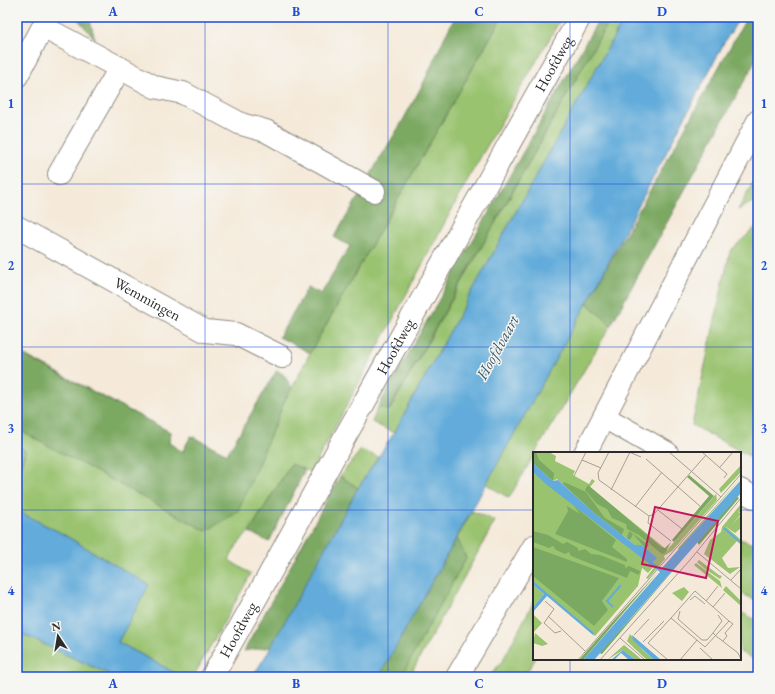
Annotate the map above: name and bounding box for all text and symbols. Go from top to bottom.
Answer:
text: A [107,3,118,20]
text: B [292,3,300,20]
text: C [474,3,484,20]
text: D [657,3,667,20]
street label: Hoofdweg [530,32,577,95]
text: 1 [8,95,15,112]
text: 1 [761,95,768,112]
text: 2 [8,257,15,274]
text: 2 [761,257,768,274]
street label: Wemmingen [111,273,184,325]
water label: Hoofdvaart [471,310,524,384]
street label: Hoofdweg [372,315,419,378]
text: 3 [8,420,15,437]
text: 3 [761,420,768,437]
inset map [533,452,741,660]
text: 4 [8,582,15,599]
text: 4 [761,582,768,599]
street label: Hoofdweg [215,598,261,661]
north arrow [38,616,78,656]
text: N [50,618,62,634]
text: A [107,675,118,692]
text: B [292,675,300,692]
text: C [474,675,484,692]
text: D [657,675,667,692]

